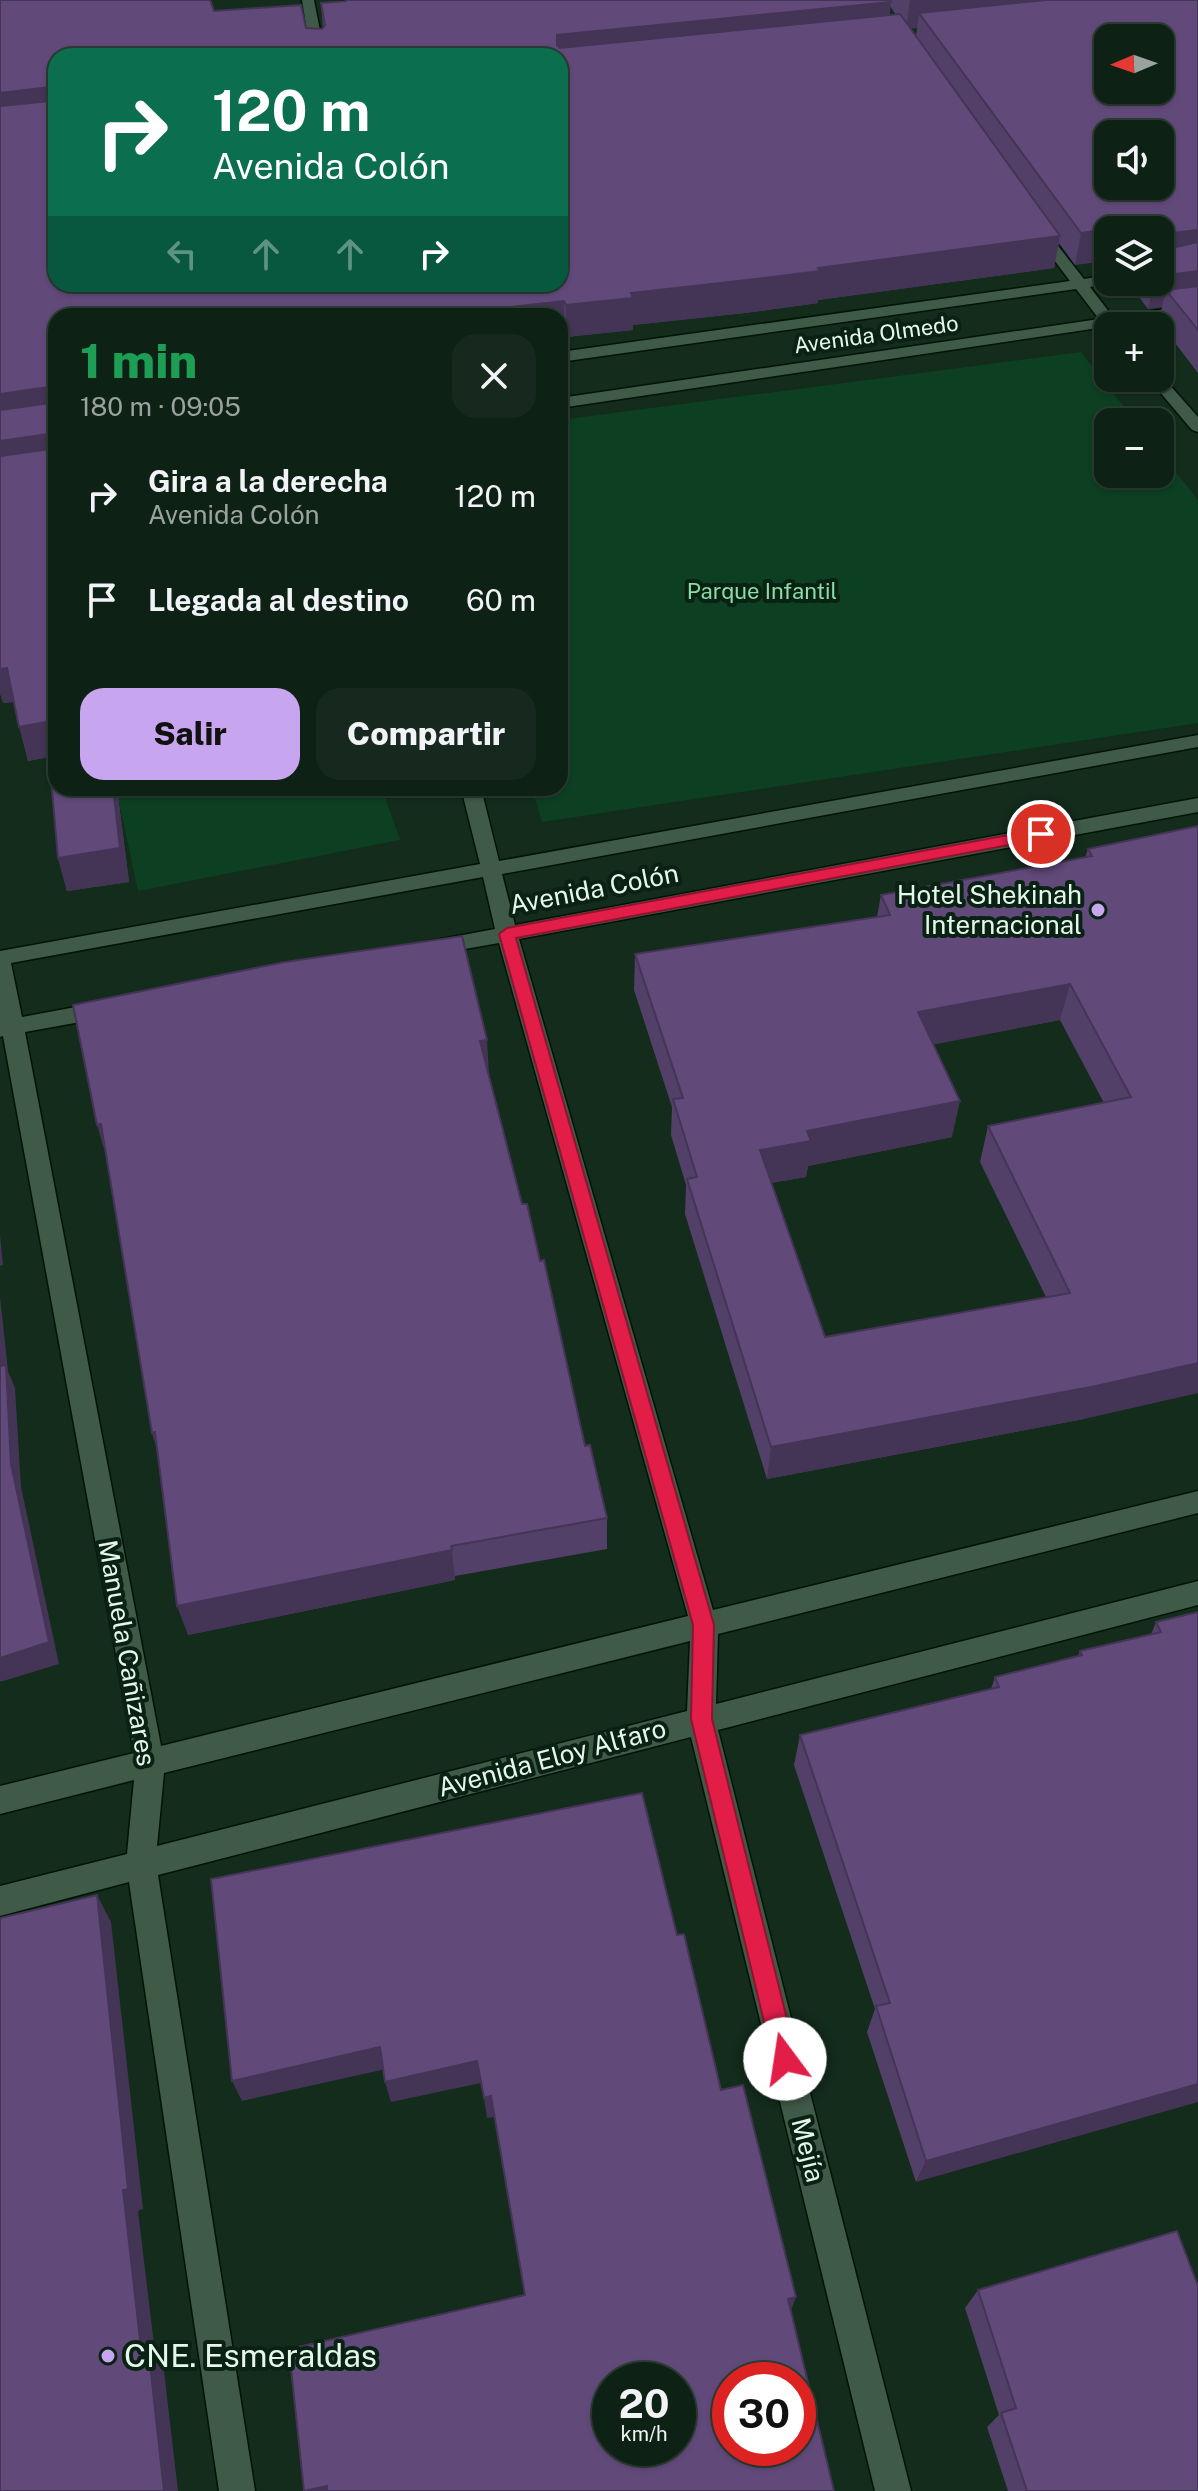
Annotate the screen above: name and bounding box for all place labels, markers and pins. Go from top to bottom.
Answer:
pin [1007,800,1075,868]
place label: Hotel Shekinah Internacional [897,879,1082,940]
marker: Hotel Shekinah Internacional [1089,901,1107,919]
place label: CNE. Esmeraldas [124,2337,377,2374]
marker: CNE. Esmeraldas [99,2347,117,2365]

